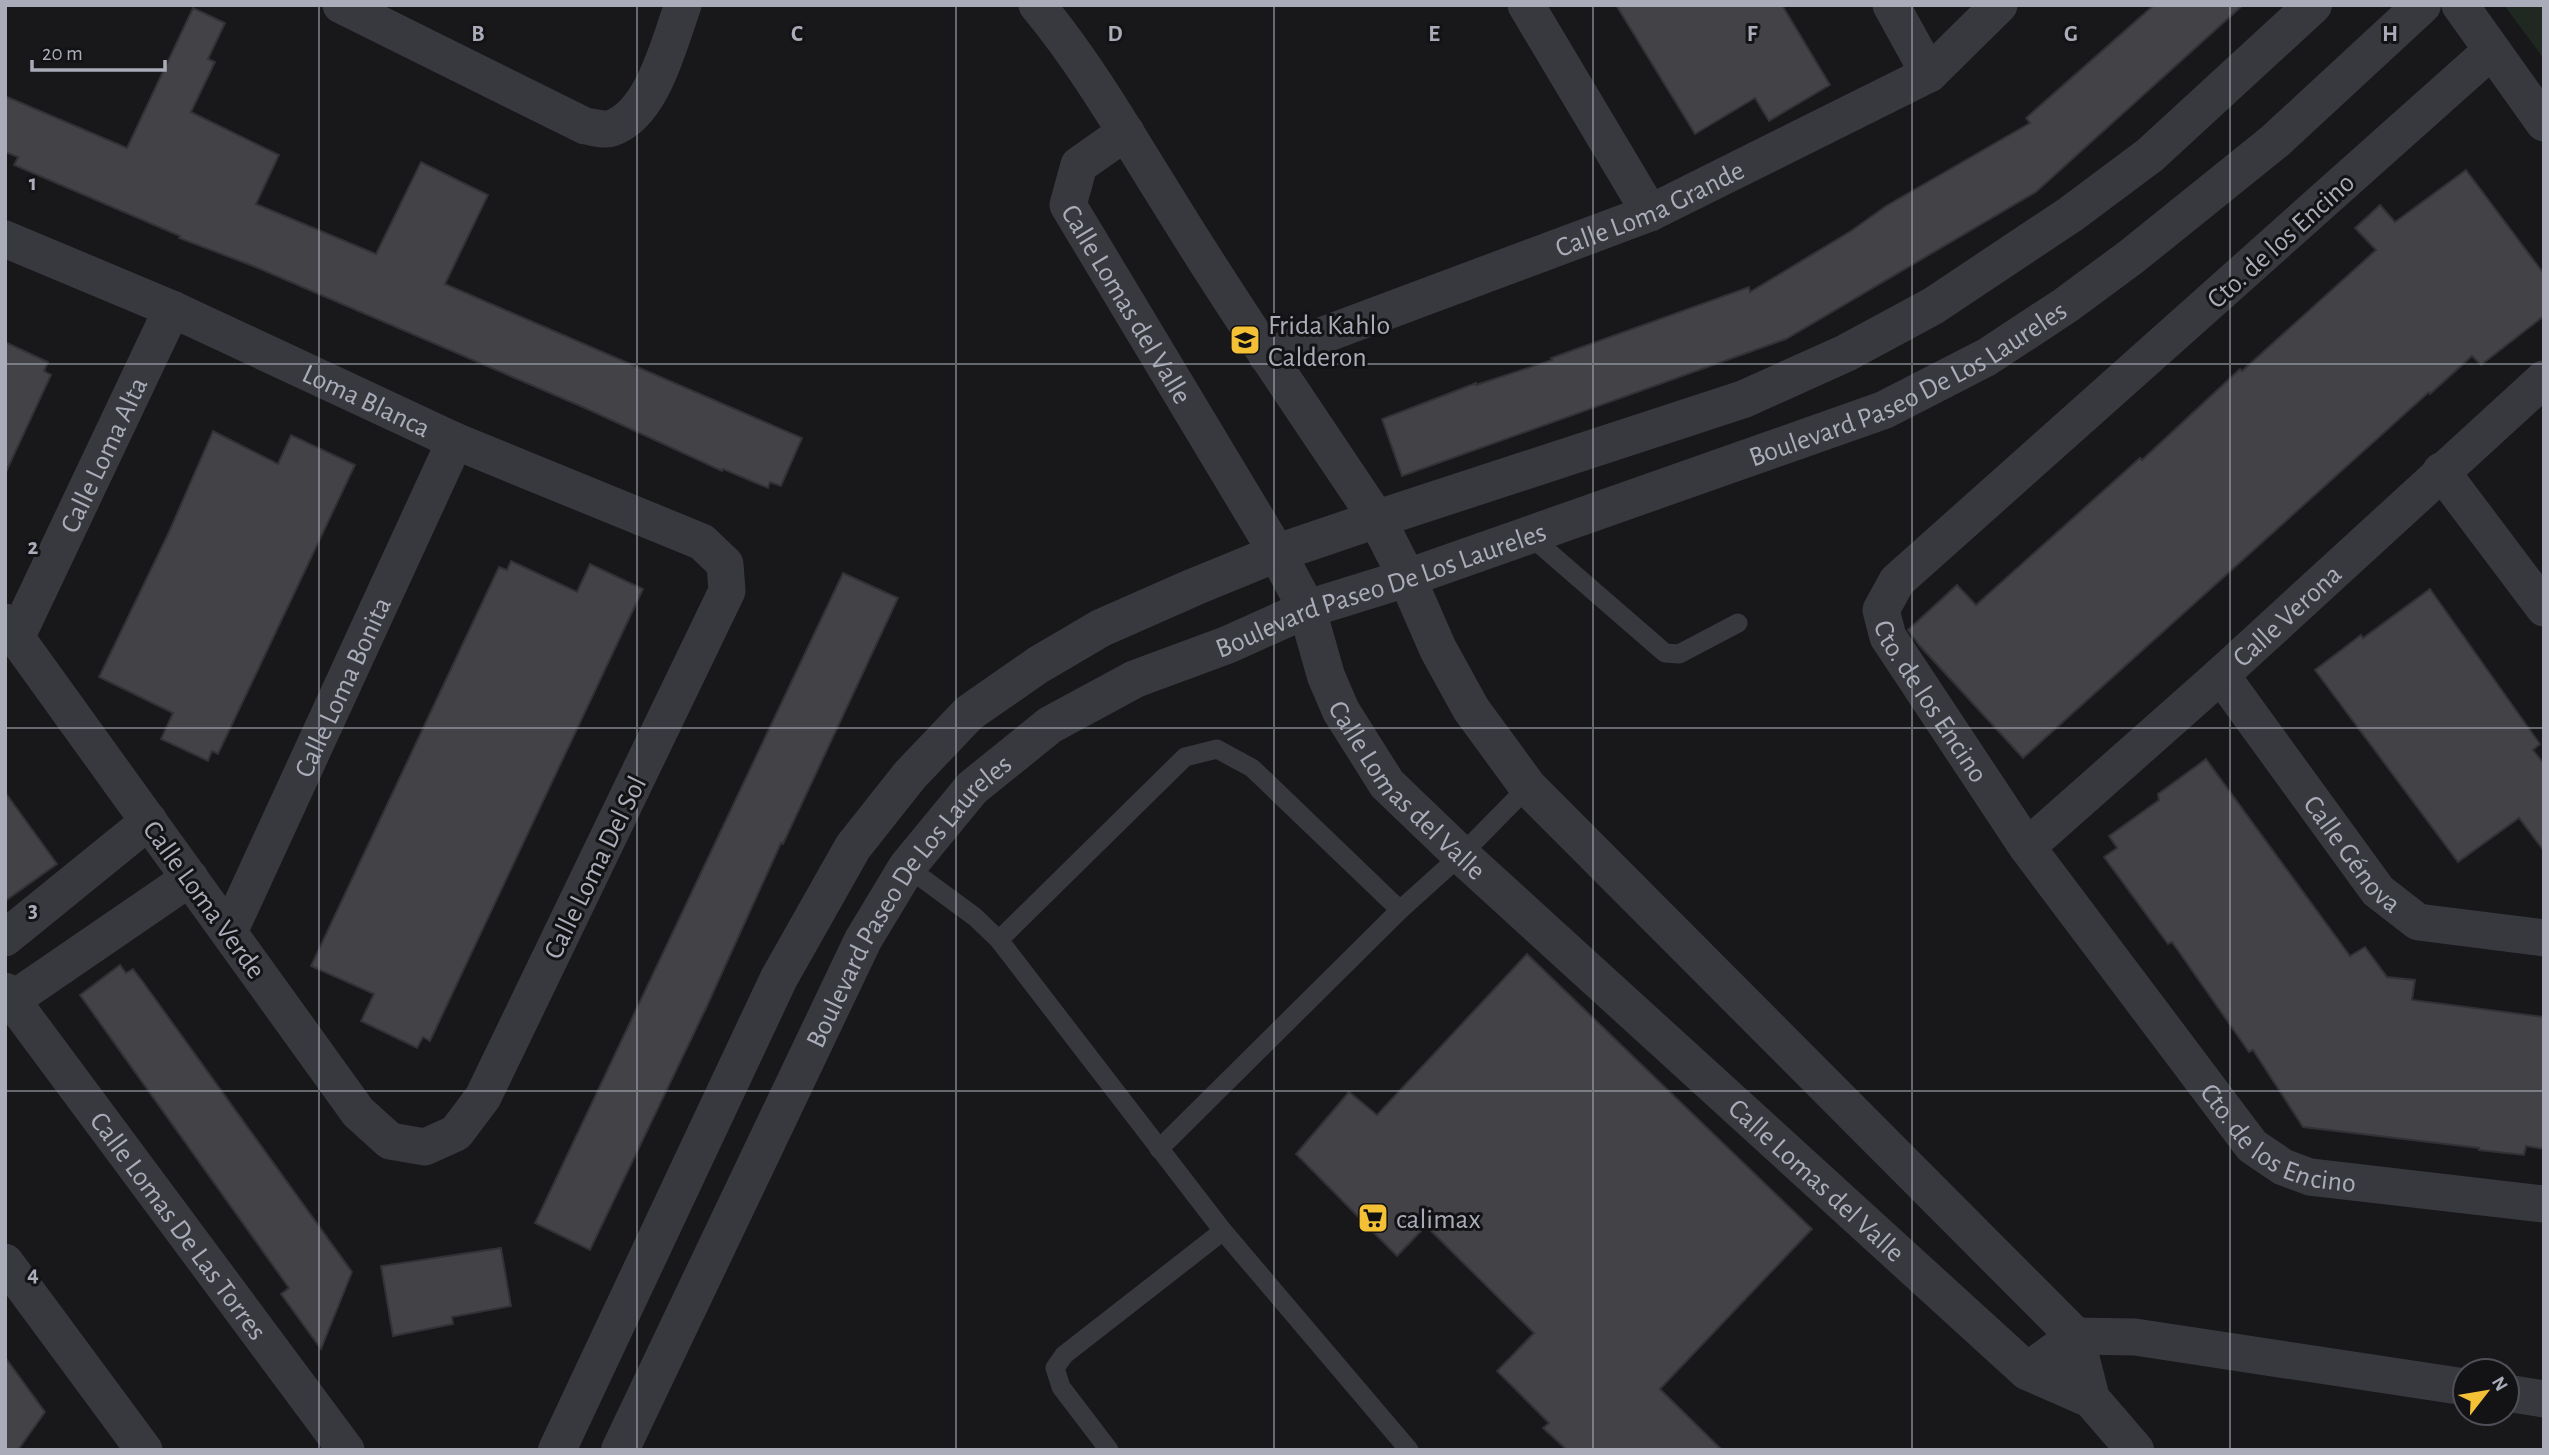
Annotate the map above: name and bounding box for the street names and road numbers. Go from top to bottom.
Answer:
street label: Calle Loma Grande [1552,156,1749,263]
street label: Cto. de los Encino [2202,168,2360,315]
street label: Calle Lomas del Valle [1055,200,1196,409]
street label: Boulevard Paseo De Los Laureles [1746,297,2072,472]
street label: Loma Blanca [298,360,434,443]
street label: Calle Loma Alta [56,373,154,538]
street label: Boulevard Paseo De Los Laureles [1212,518,1550,664]
street label: Calle Verona [2228,560,2348,673]
street label: Calle Loma Bonita [290,593,397,782]
street label: Cto. de los Encino [1868,618,1992,788]
street label: Calle Lomas del Valle [1322,697,1490,886]
street label: Boulevard Paseo De Los Laureles [802,750,1017,1052]
street label: Calle Loma Del Sol [540,772,652,964]
street label: Calle Génova [2297,791,2405,919]
street label: Calle Loma Verde [137,816,270,984]
street label: Cto. de los Encino [2194,1079,2357,1198]
street label: Calle Lomas del Valle [1722,1094,1909,1268]
street label: Calle Lomas De Las Torres [84,1107,271,1346]

